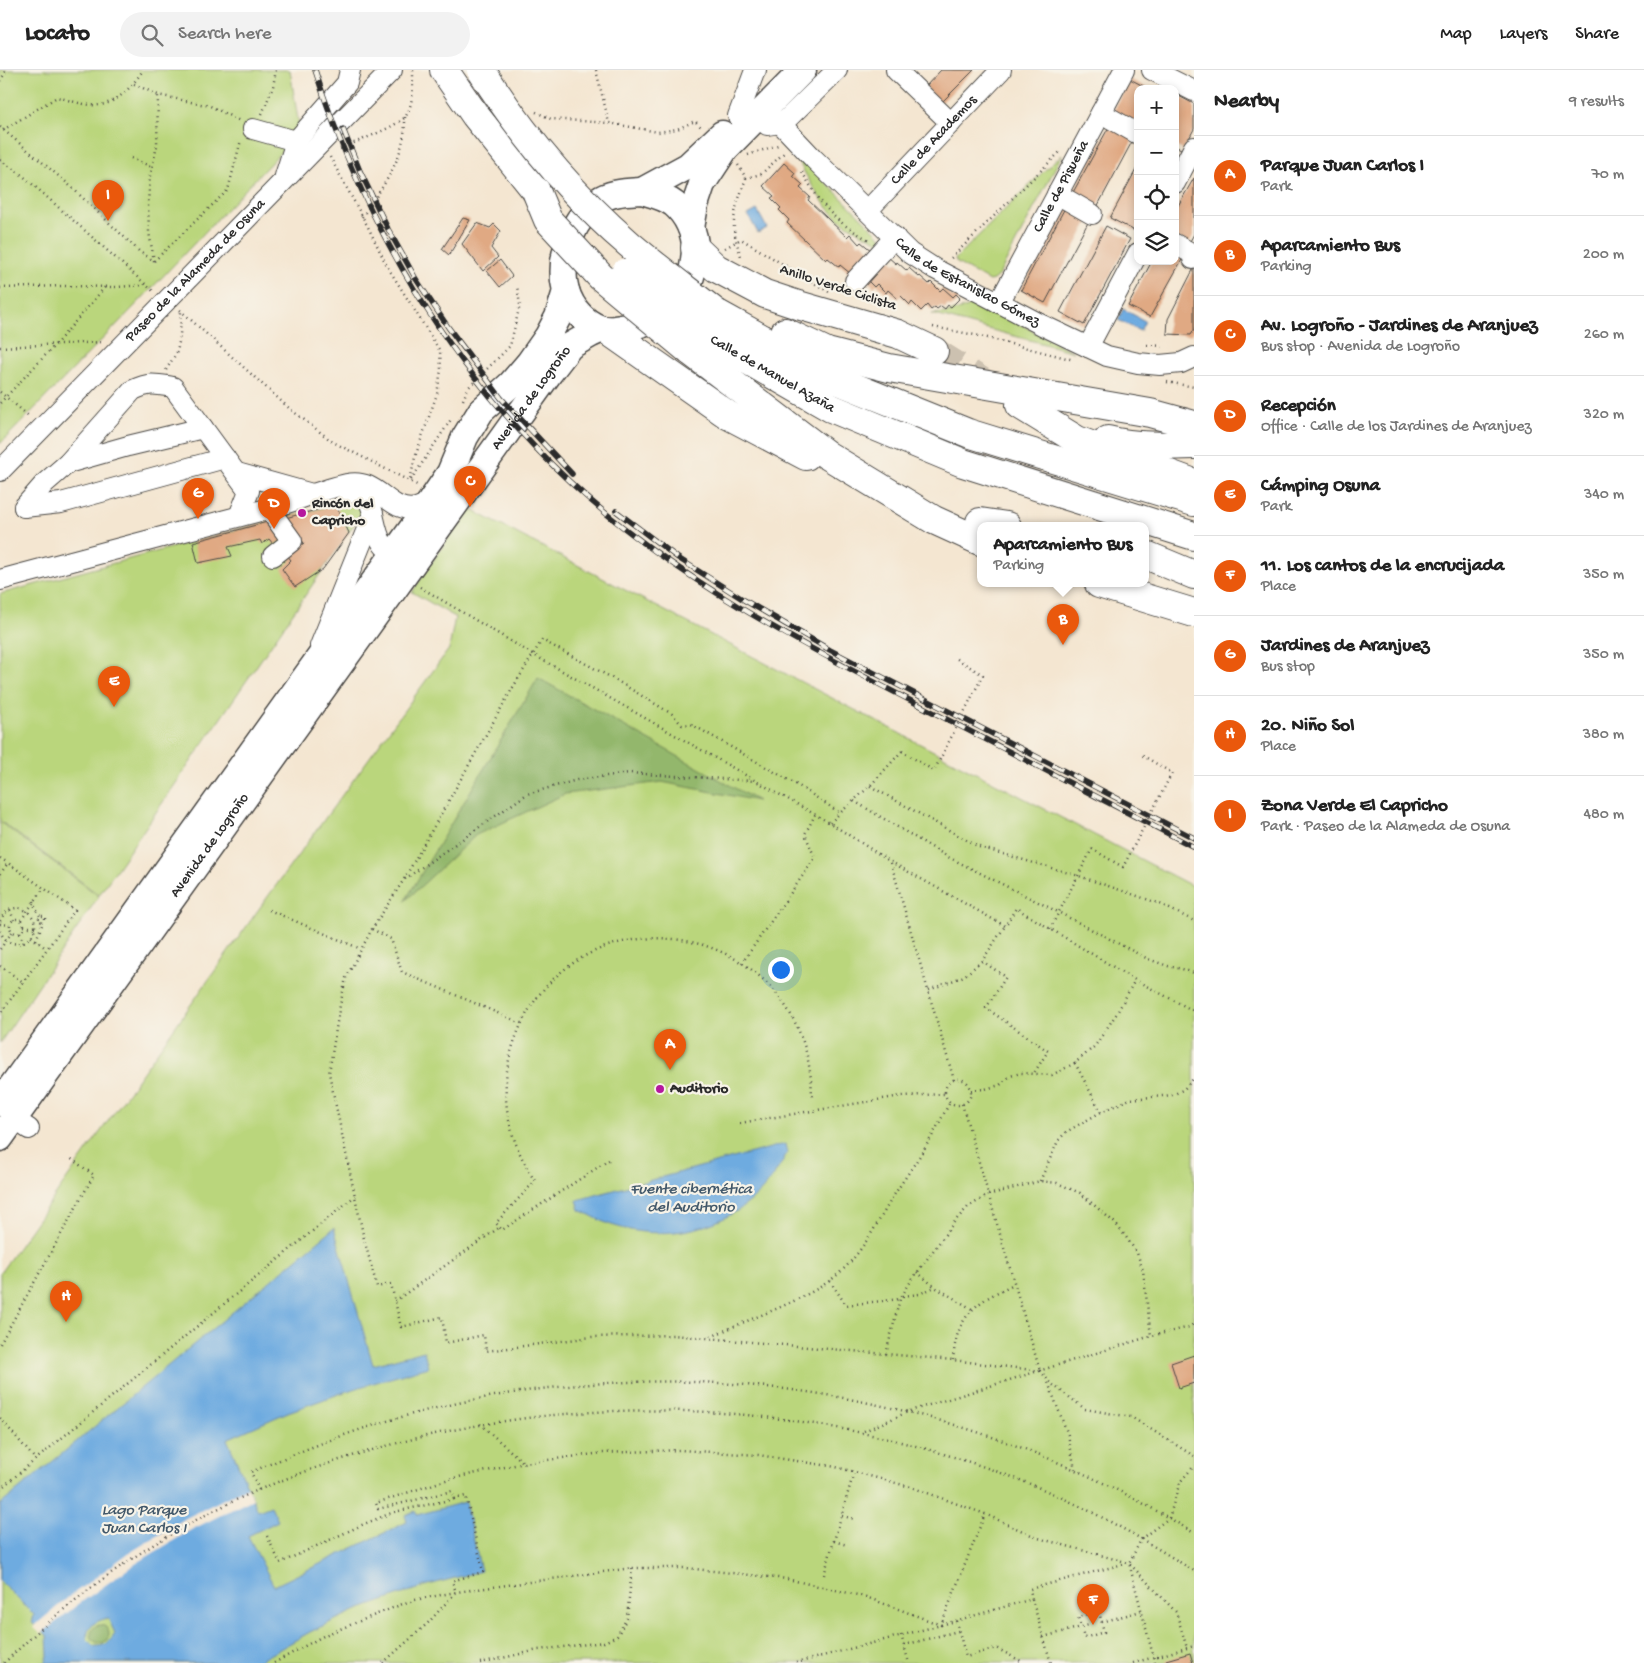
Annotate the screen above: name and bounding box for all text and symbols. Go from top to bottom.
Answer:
search box [120,12,470,57]
text: Locato [25,20,90,49]
icon: search [138,21,166,49]
text: Search here [178,23,272,46]
text: Map [1440,24,1472,45]
text: Layers [1500,24,1547,45]
text: Share [1575,24,1619,45]
map controls [1134,85,1179,265]
button: + [1134,85,1179,130]
text: Nearby [1214,90,1279,115]
street label: Calle de Academos [887,91,981,189]
text: 9 results [1569,93,1624,112]
button: − [1134,130,1179,175]
street label: Calle de Pisueña [1029,137,1094,236]
text: Parque Juan Carlos I [1261,155,1424,178]
text: A [1225,166,1235,185]
text: 70 m [1591,166,1624,185]
button: locate [1134,175,1179,220]
text: Park [1261,178,1292,197]
pin: I [92,180,124,221]
street label: Paseo de la Alameda de Osuna [121,195,270,347]
button: layers [1134,220,1179,265]
street label: Calle de Estanislao Gómez [891,234,1043,331]
text: Aparcamiento Bus [1261,235,1400,258]
text: B [1226,246,1234,265]
text: 200 m [1583,246,1624,265]
text: Parking [1261,258,1312,277]
street label: Anillo Verde Ciclista [777,261,899,316]
text: Av. Logroño - Jardines de Aranjuez [1261,315,1538,338]
text: C [1226,326,1234,345]
text: 260 m [1584,326,1624,345]
street label: Calle de Manuel Azaña [706,331,839,418]
text: Bus stop · Avenida de Logroño [1261,338,1460,357]
street label: Avenida de Logroño [488,342,576,454]
text: Recepción [1261,395,1336,418]
text: D [1225,406,1235,425]
text: 320 m [1584,406,1624,425]
text: Office · Calle de los Jardines de Aranjuez [1261,418,1532,437]
pin: C [454,466,486,507]
text: Cámping Osuna [1261,475,1380,498]
pin: G [182,478,214,519]
text: E [1225,486,1235,505]
text: 340 m [1584,486,1624,505]
pin: D [258,488,290,529]
place label: Rincón del Capricho [311,495,374,530]
text: Park [1261,498,1292,517]
marker: Rincón del Capricho [296,507,308,519]
popup [977,522,1149,587]
text: Aparcamiento Bus [993,534,1133,557]
text: 11. Los cantos de la encrucijada [1261,555,1504,578]
text: Parking [993,557,1044,576]
text: F [1226,566,1234,585]
text: 350 m [1583,566,1624,585]
text: Place [1261,578,1296,597]
pin: B [1047,604,1079,645]
text: Jardines de Aranjuez [1261,635,1430,658]
text: G [1225,646,1235,665]
text: 350 m [1583,646,1624,665]
text: Bus stop [1261,658,1315,677]
pin: E [98,666,130,707]
text: 20. Niño Sol [1261,715,1354,738]
text: H [1225,726,1235,745]
text: 380 m [1583,726,1624,745]
text: Place [1261,738,1296,757]
street label: Avenida de Logroño [166,790,254,901]
text: Zona Verde El Capricho [1261,795,1448,818]
text: I [1228,806,1232,825]
text: 480 m [1583,806,1624,825]
text: Park · Paseo de la Alameda de Osuna [1261,818,1510,837]
your location [768,957,794,983]
pin: A [654,1029,686,1070]
place label: Auditorio [669,1080,728,1098]
marker: Auditorio [654,1083,666,1095]
water label: Fuente cibernética del Auditorio [630,1181,753,1218]
pin: H [50,1281,82,1322]
water label: Lago Parque Juan Carlos I [102,1502,188,1539]
pin: F [1077,1584,1109,1625]

